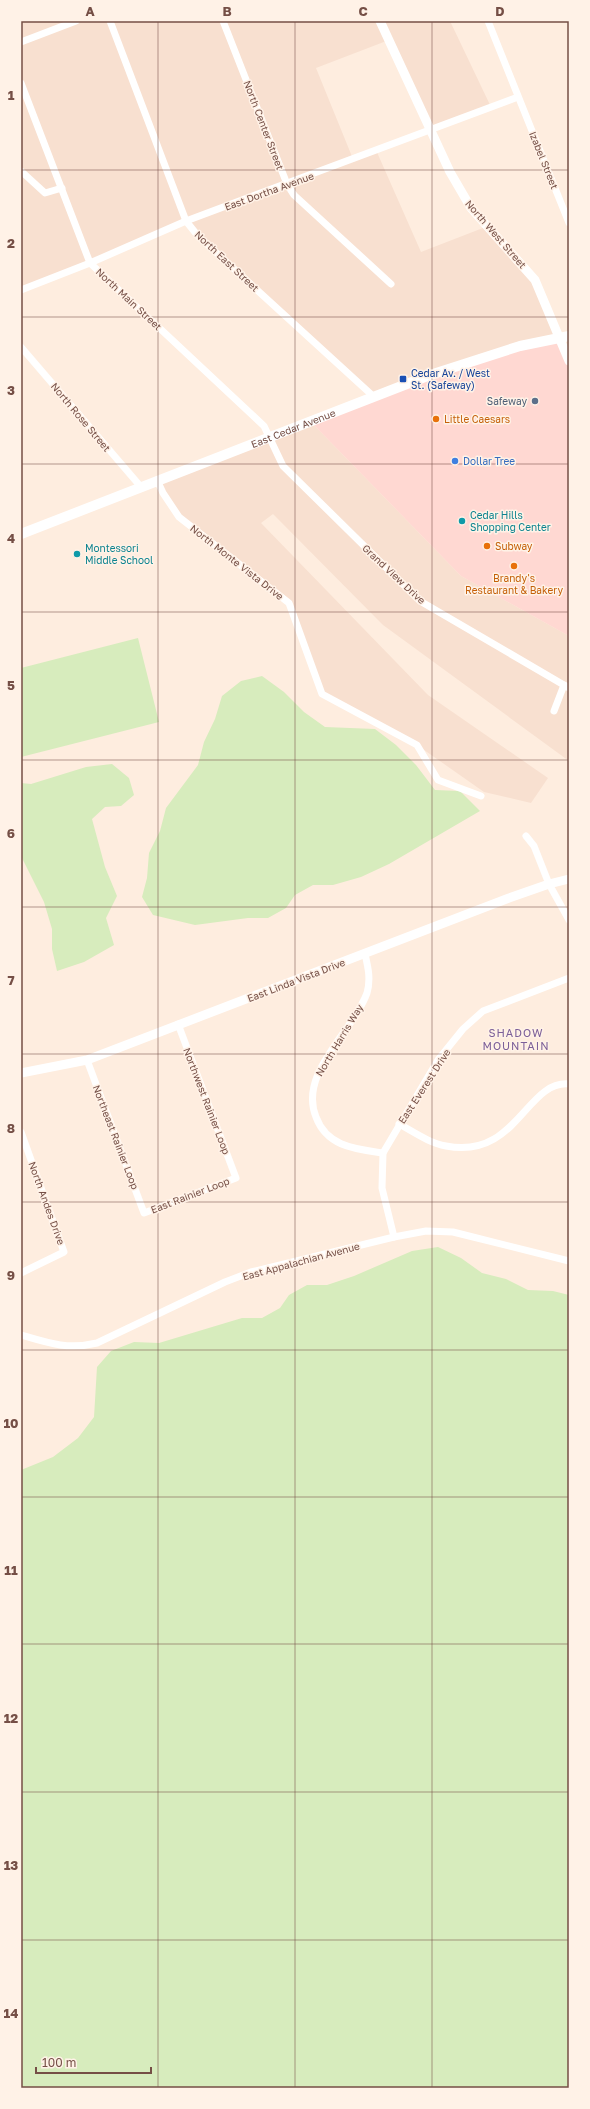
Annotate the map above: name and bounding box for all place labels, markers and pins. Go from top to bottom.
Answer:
place label: Cedar Av. / West St. (Safeway) [411,367,490,391]
marker: Cedar Av. / West St. (Safeway) [398,374,408,384]
place label: Safeway [487,395,527,407]
marker: Safeway [530,396,540,406]
place label: Little Caesars [444,413,510,425]
marker: Little Caesars [431,414,441,424]
place label: Dollar Tree [463,455,515,467]
marker: Dollar Tree [450,456,460,466]
place label: Cedar Hills Shopping Center [470,509,551,533]
marker: Cedar Hills Shopping Center [457,516,467,526]
place label: Subway [495,540,533,552]
marker: Subway [482,541,492,551]
place label: Montessori Middle School [85,542,153,566]
marker: Montessori Middle School [72,549,82,559]
marker: Brandy's Restaurant & Bakery [509,561,519,571]
place label: Brandy's Restaurant & Bakery [465,572,563,596]

